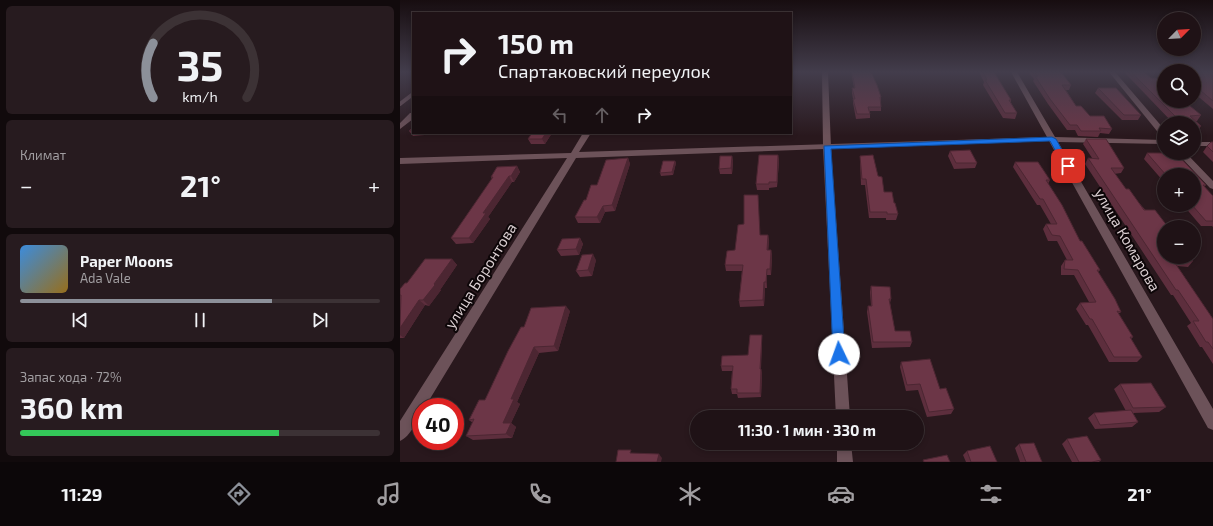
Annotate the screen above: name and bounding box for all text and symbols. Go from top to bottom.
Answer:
north arrow [1157,12,1201,56]
map controls [1157,12,1201,264]
text: 150 m [498,26,574,60]
icon: right [432,28,484,80]
text: 35 [177,39,223,89]
text: Спартаковский переулок [498,60,711,82]
button: search [1157,64,1201,108]
text: km/h [182,88,218,105]
icon: left [549,104,571,126]
icon: ahead [591,104,613,126]
icon: right [633,104,655,126]
button: layers [1157,116,1201,160]
text: Климат [20,147,66,163]
pin [1051,149,1085,183]
icon: arrive [1057,155,1079,177]
text: 21° [180,167,221,203]
button: + [1157,168,1201,212]
text: − [20,172,33,198]
text: + [368,172,380,198]
street label: улица Комарова [1090,185,1165,295]
street label: улица Боронтова [440,219,521,332]
button: − [1157,220,1201,264]
text: Paper Moons [80,252,173,270]
text: Ada Vale [80,270,131,286]
icon: previous [69,309,91,331]
icon: pause [189,309,211,331]
icon: next [309,309,331,331]
position arrow [818,333,860,375]
text: Запас хода · 72% [20,369,122,385]
text: 360 km [20,389,123,425]
speed limit sign: 40 [412,398,464,450]
text: 11:30 · 1 мин · 330 m [738,421,876,439]
icon: directions [225,480,253,508]
icon: music [375,480,403,508]
icon: phone [526,480,554,508]
icon: climate [676,480,704,508]
icon: car [827,480,855,508]
icon: filters [977,480,1005,508]
text: 11:29 [61,483,102,505]
text: 21° [1127,483,1152,505]

